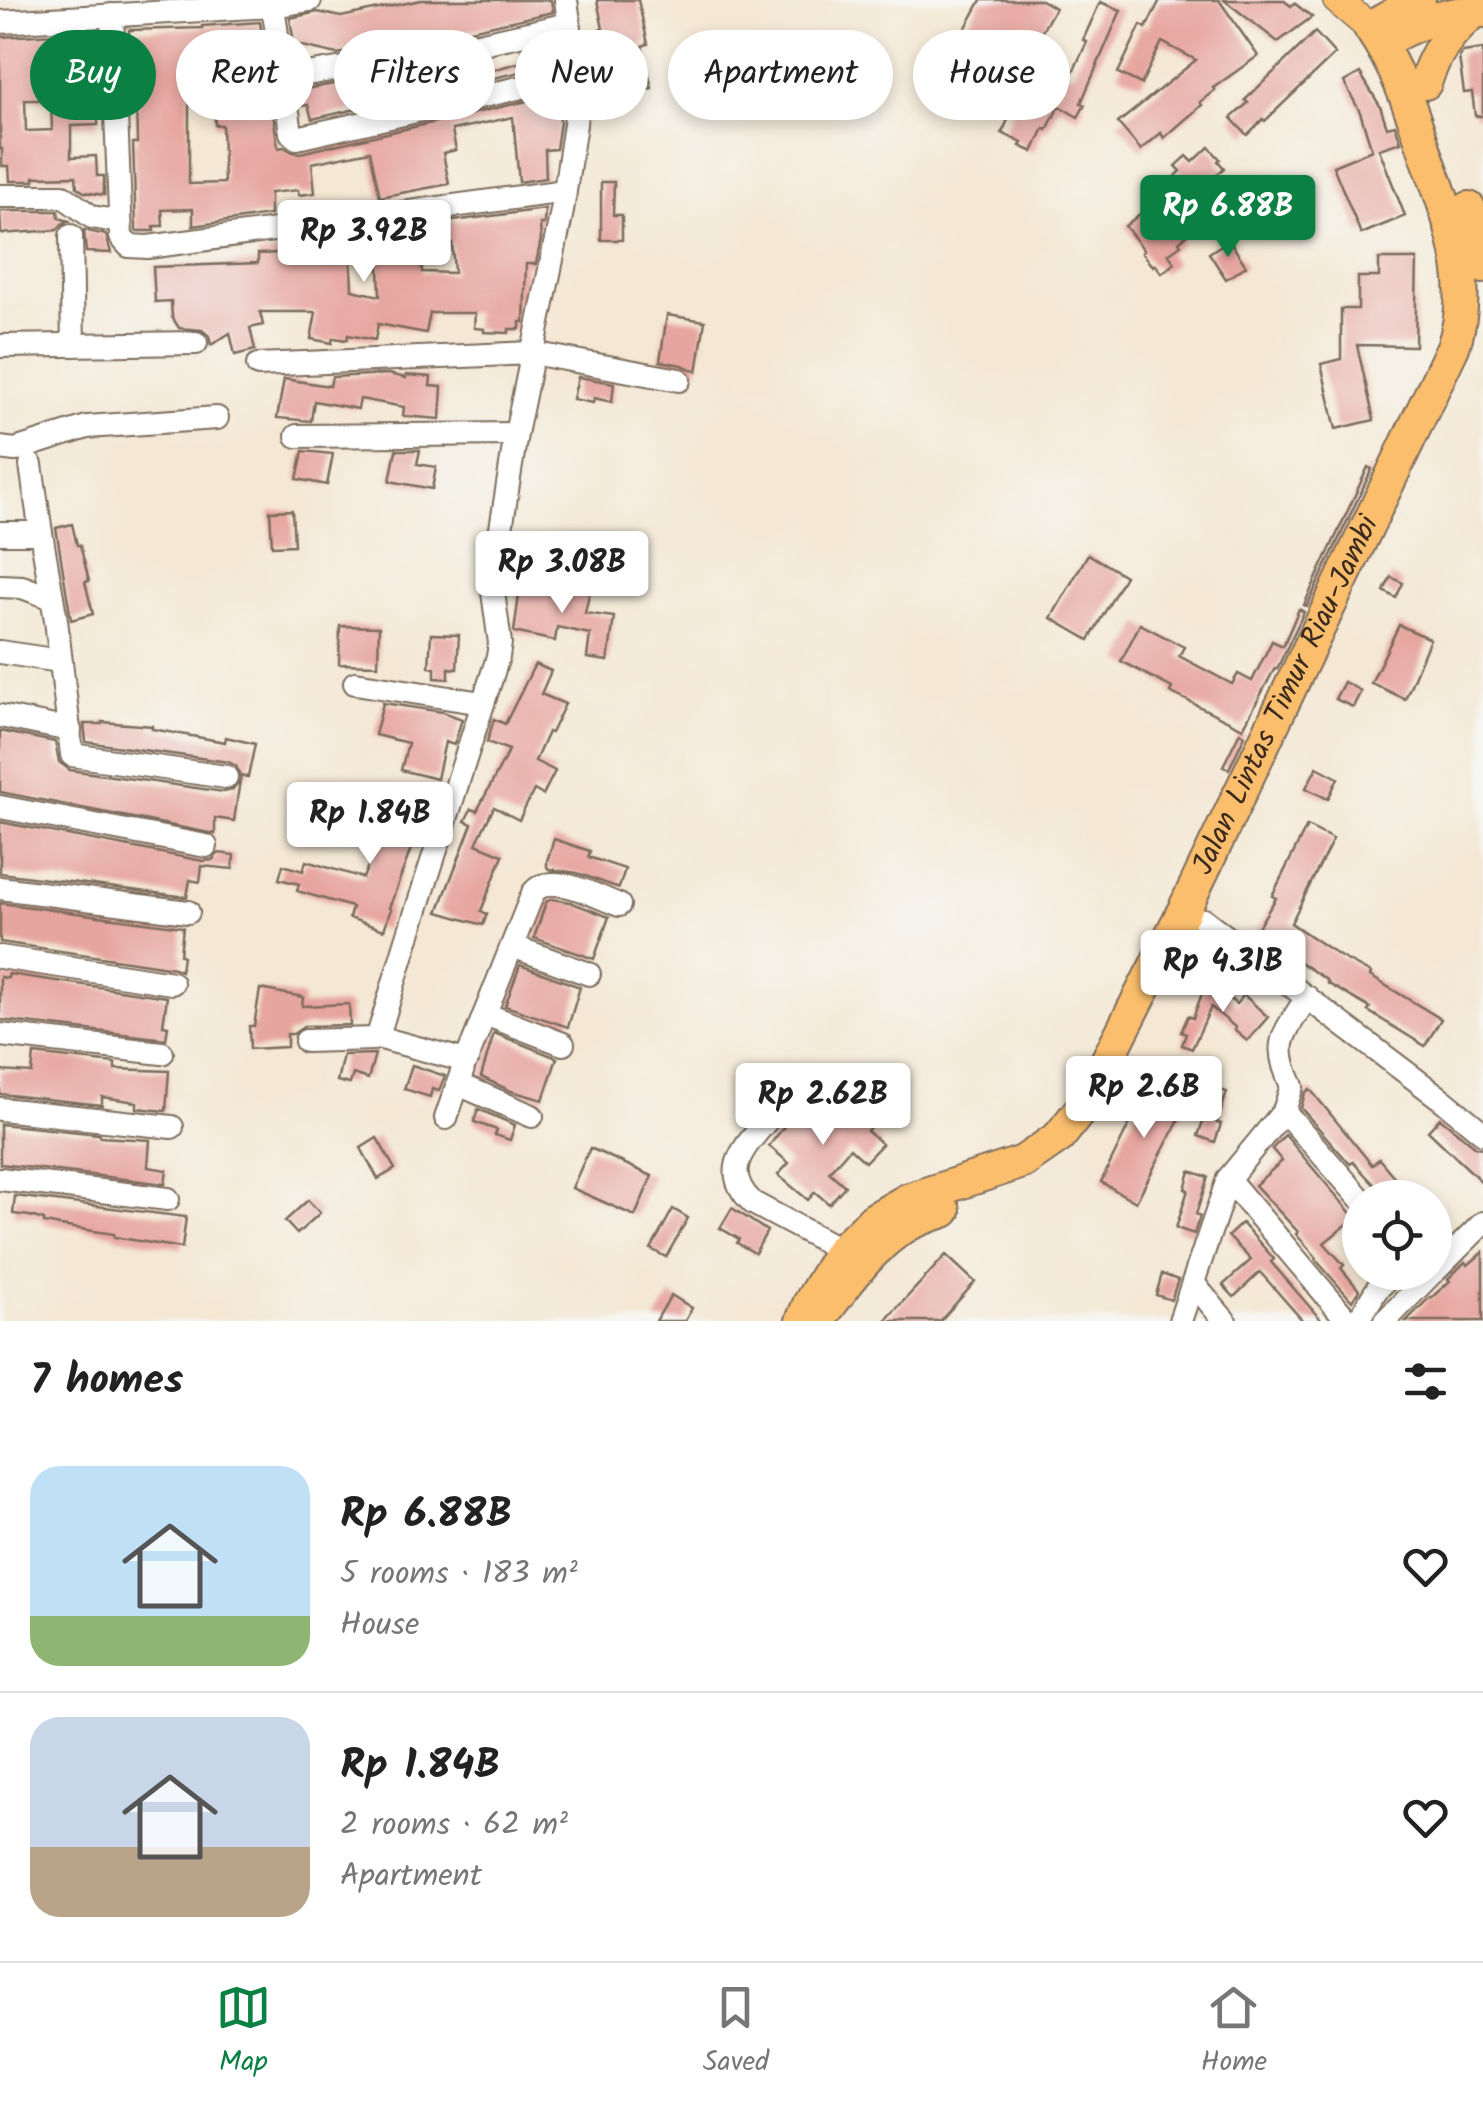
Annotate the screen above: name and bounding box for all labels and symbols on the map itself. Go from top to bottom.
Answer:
pin: Rp 6.88B [1125,175,1331,260]
pin: Rp 3.92B [261,200,467,285]
street label: Jalan Lintas Timur Riau-Jambi [1180,506,1394,883]
pin: Rp 3.08B [459,531,665,616]
pin: Rp 1.84B [267,782,473,867]
pin: Rp 4.31B [1120,930,1326,1015]
pin: Rp 2.6B [1052,1056,1236,1141]
pin: Rp 2.62B [720,1063,926,1148]

